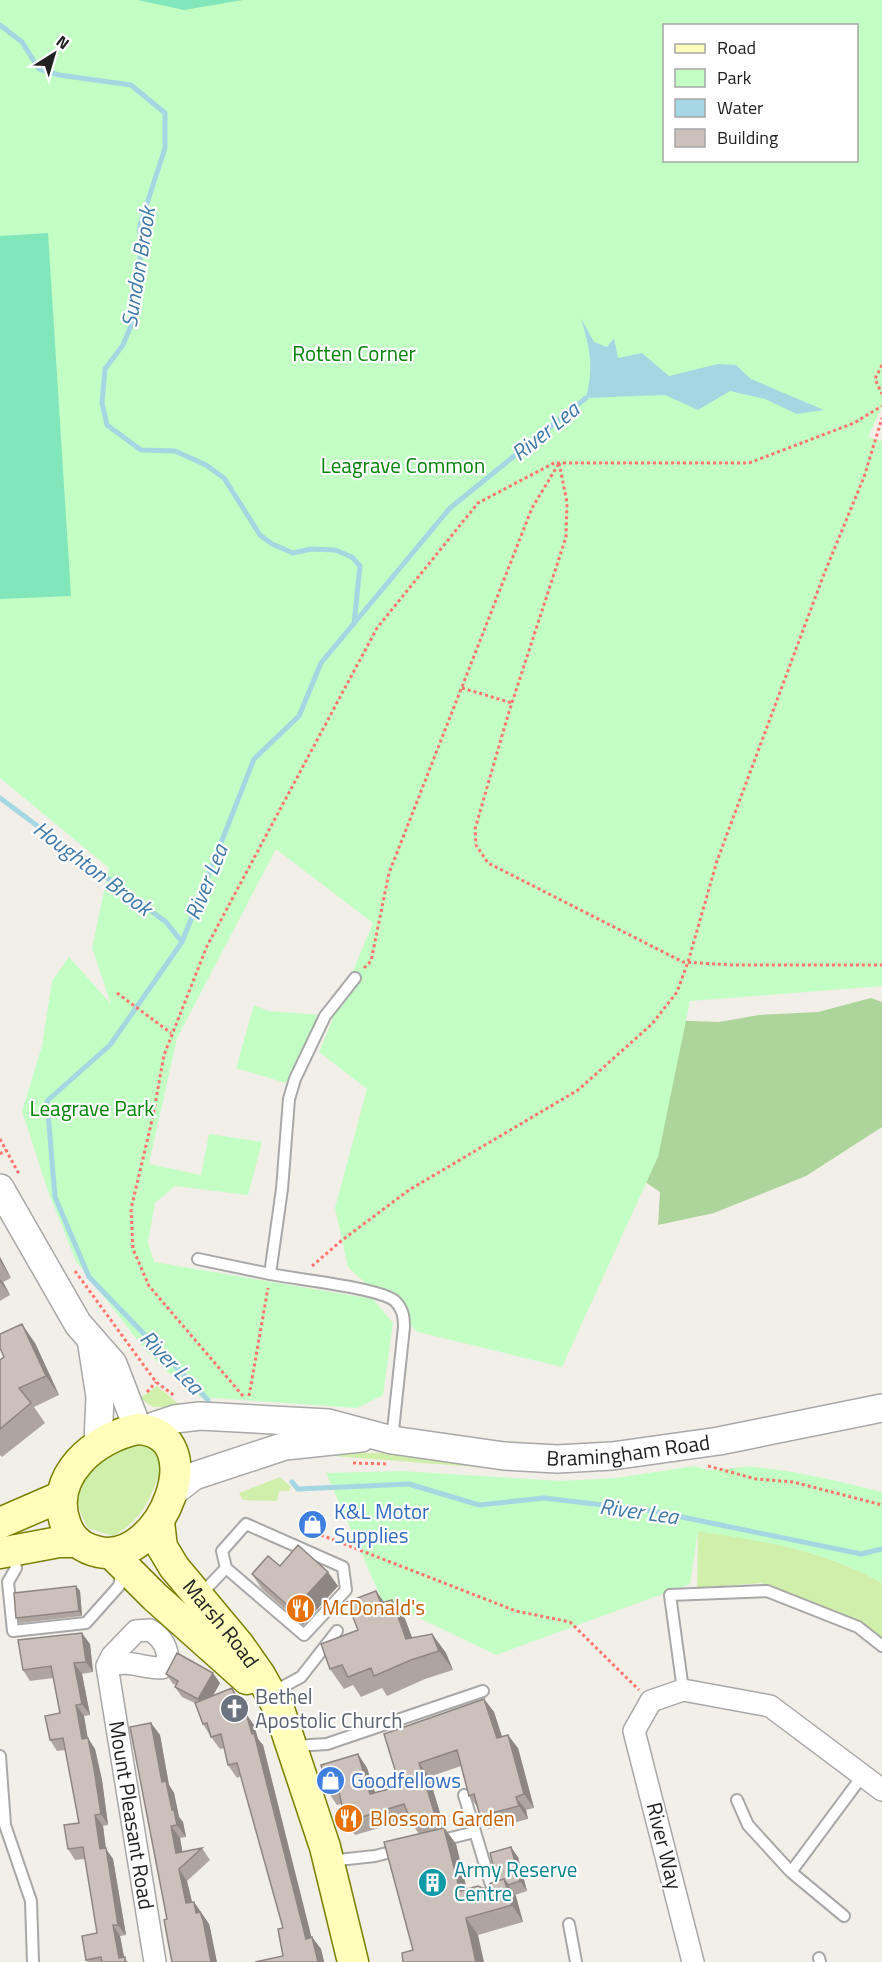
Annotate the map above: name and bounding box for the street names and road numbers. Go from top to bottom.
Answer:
street label: Bramingham Road [545,1425,712,1474]
street label: Marsh Road [175,1572,267,1674]
street label: Mount Pleasant Road [101,1719,163,1912]
street label: River Way [639,1799,691,1893]

